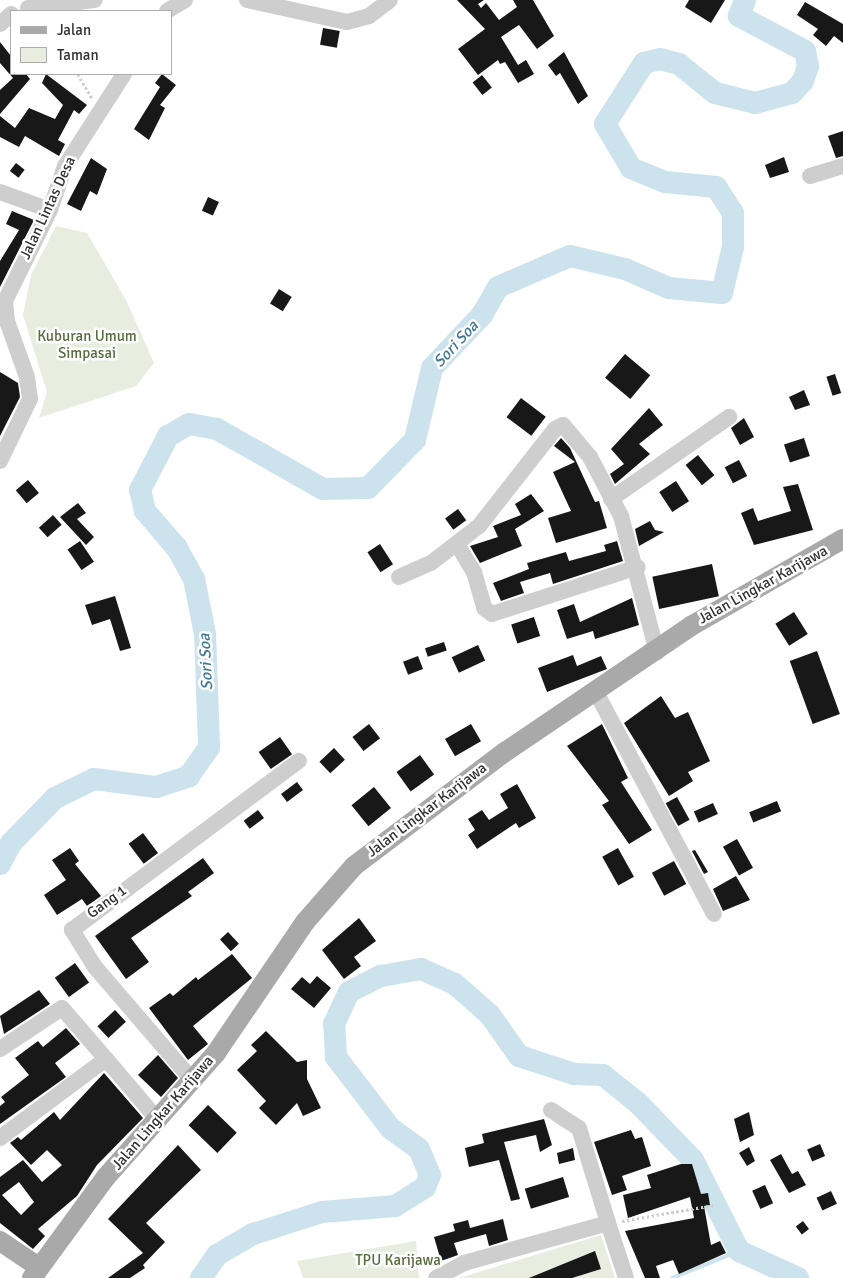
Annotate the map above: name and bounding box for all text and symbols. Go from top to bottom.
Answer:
legend [10,10,172,75]
text: Jalan [57,21,91,39]
text: Taman [57,46,99,64]
street label: Jalan Lintas Desa [16,154,80,262]
water label: Sori Soa [430,317,482,371]
park label: Kuburan Umum Simpasai [37,327,137,362]
street label: Jalan Lingkar Karijawa [695,542,831,628]
water label: Sori Soa [195,633,217,691]
street label: Jalan Lingkar Karijawa [364,759,490,861]
street label: Gang 1 [84,882,130,922]
street label: Jalan Lingkar Karijawa [109,1052,217,1174]
park label: TPU Karijawa [355,1252,441,1270]

